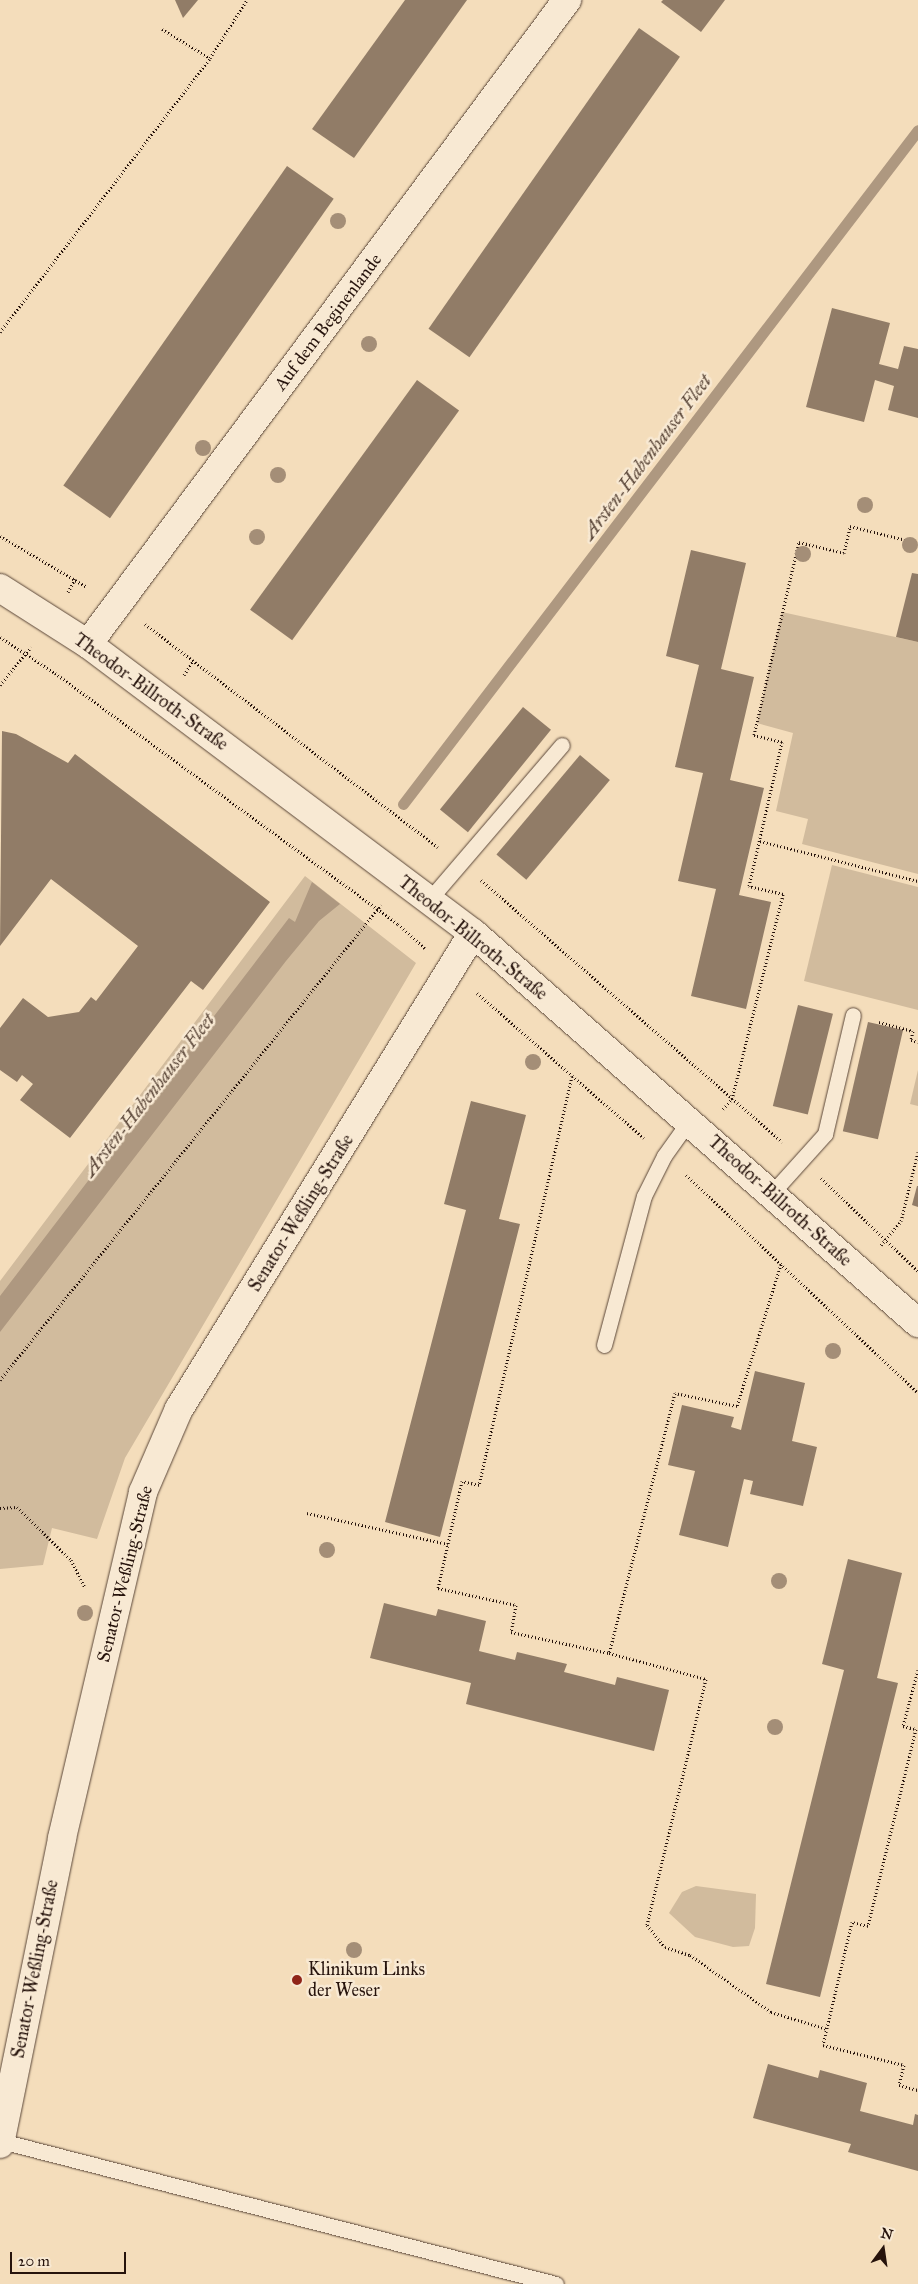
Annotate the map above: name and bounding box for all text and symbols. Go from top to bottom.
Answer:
street label: Auf dem Beginenlande [270,249,386,395]
water label: Arsten-Habenhauser Fleet [578,370,716,544]
street label: Theodor-Billroth-Straße [70,629,232,755]
street label: Theodor-Billroth-Straße [394,871,552,1005]
water label: Arsten-Habenhauser Fleet [78,1009,220,1181]
street label: Senator-Weßling-Straße [244,1130,358,1296]
street label: Theodor-Billroth-Straße [704,1131,856,1271]
street label: Senator-Weßling-Straße [93,1483,157,1665]
street label: Senator-Weßling-Straße [7,1878,63,2060]
place label: Klinikum Links der Weser [308,1959,425,2002]
marker: Klinikum Links der Weser [290,1973,304,1987]
north arrow [858,2224,908,2274]
text: N [879,2224,895,2244]
scale bar [12,2242,129,2274]
text: 20 m [18,2252,50,2270]

